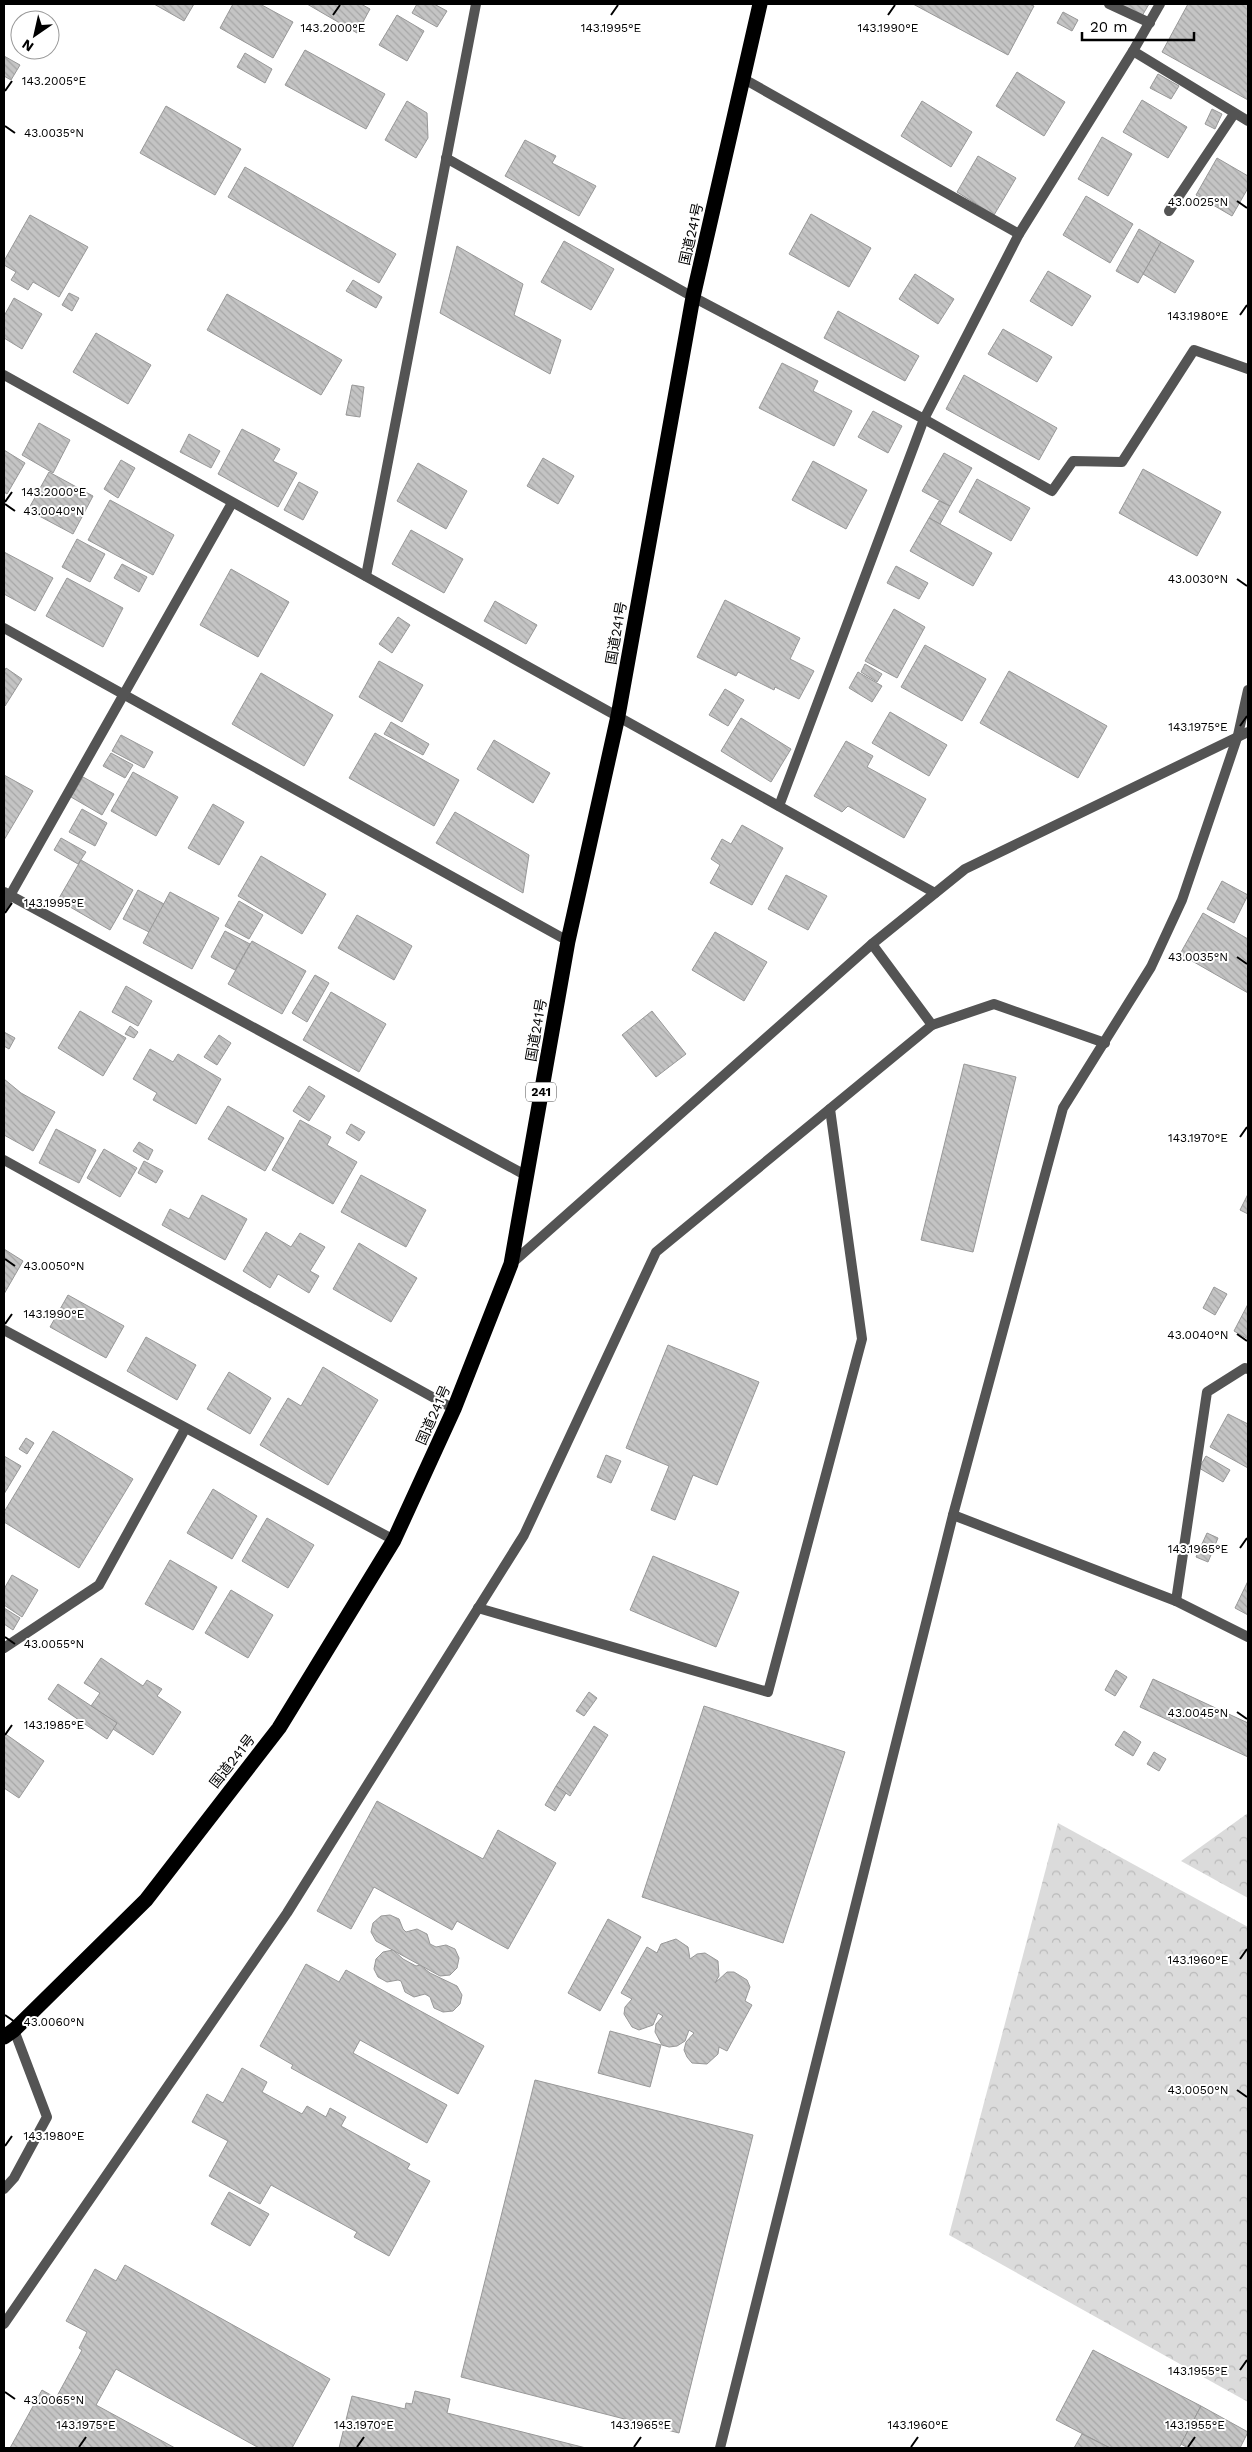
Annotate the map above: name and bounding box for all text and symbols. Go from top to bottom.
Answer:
north arrow [10,10,60,60]
scale bar [1082,10,1194,42]
text: 20 m [1090,18,1128,36]
text: 143.2000°E [301,21,366,35]
text: 143.1995°E [581,21,642,35]
text: 143.1990°E [858,21,919,35]
text: N [19,36,37,55]
text: 143.2005°E [22,74,86,88]
text: 43.0035°N [24,126,84,140]
text: 43.0025°N [1168,195,1228,209]
street label: 国道241号 [676,201,706,267]
text: 143.1980°E [1168,309,1229,323]
text: 143.2000°E [22,485,87,499]
text: 43.0040°N [23,504,85,518]
text: 43.0030°N [1168,572,1228,586]
street label: 国道241号 [603,600,629,666]
text: 143.1975°E [1168,720,1228,734]
text: 143.1995°E [24,896,85,910]
text: 43.0035°N [1168,950,1228,964]
street label: 国道241号 [523,997,549,1063]
road number: 241 [526,1082,556,1102]
text: 143.1970°E [1168,1131,1228,1145]
text: 43.0050°N [24,1259,84,1273]
text: 143.1990°E [24,1307,85,1321]
text: 43.0040°N [1167,1328,1229,1342]
street label: 国道241号 [413,1383,453,1447]
text: 143.1965°E [1168,1542,1229,1556]
text: 43.0055°N [24,1637,84,1651]
text: 43.0045°N [1168,1706,1228,1720]
text: 143.1985°E [24,1718,85,1732]
street label: 国道241号 [206,1731,258,1791]
text: 143.1960°E [1168,1953,1229,1967]
text: 43.0060°N [23,2015,85,2029]
text: 43.0050°N [1168,2083,1228,2097]
text: 143.1980°E [24,2129,85,2143]
text: 143.1955°E [1168,2364,1228,2378]
text: 43.0065°N [24,2393,84,2407]
text: 143.1975°E [56,2418,116,2432]
text: 143.1970°E [334,2418,394,2432]
text: 143.1965°E [611,2418,672,2432]
text: 143.1960°E [888,2418,949,2432]
text: 143.1955°E [1165,2418,1225,2432]

